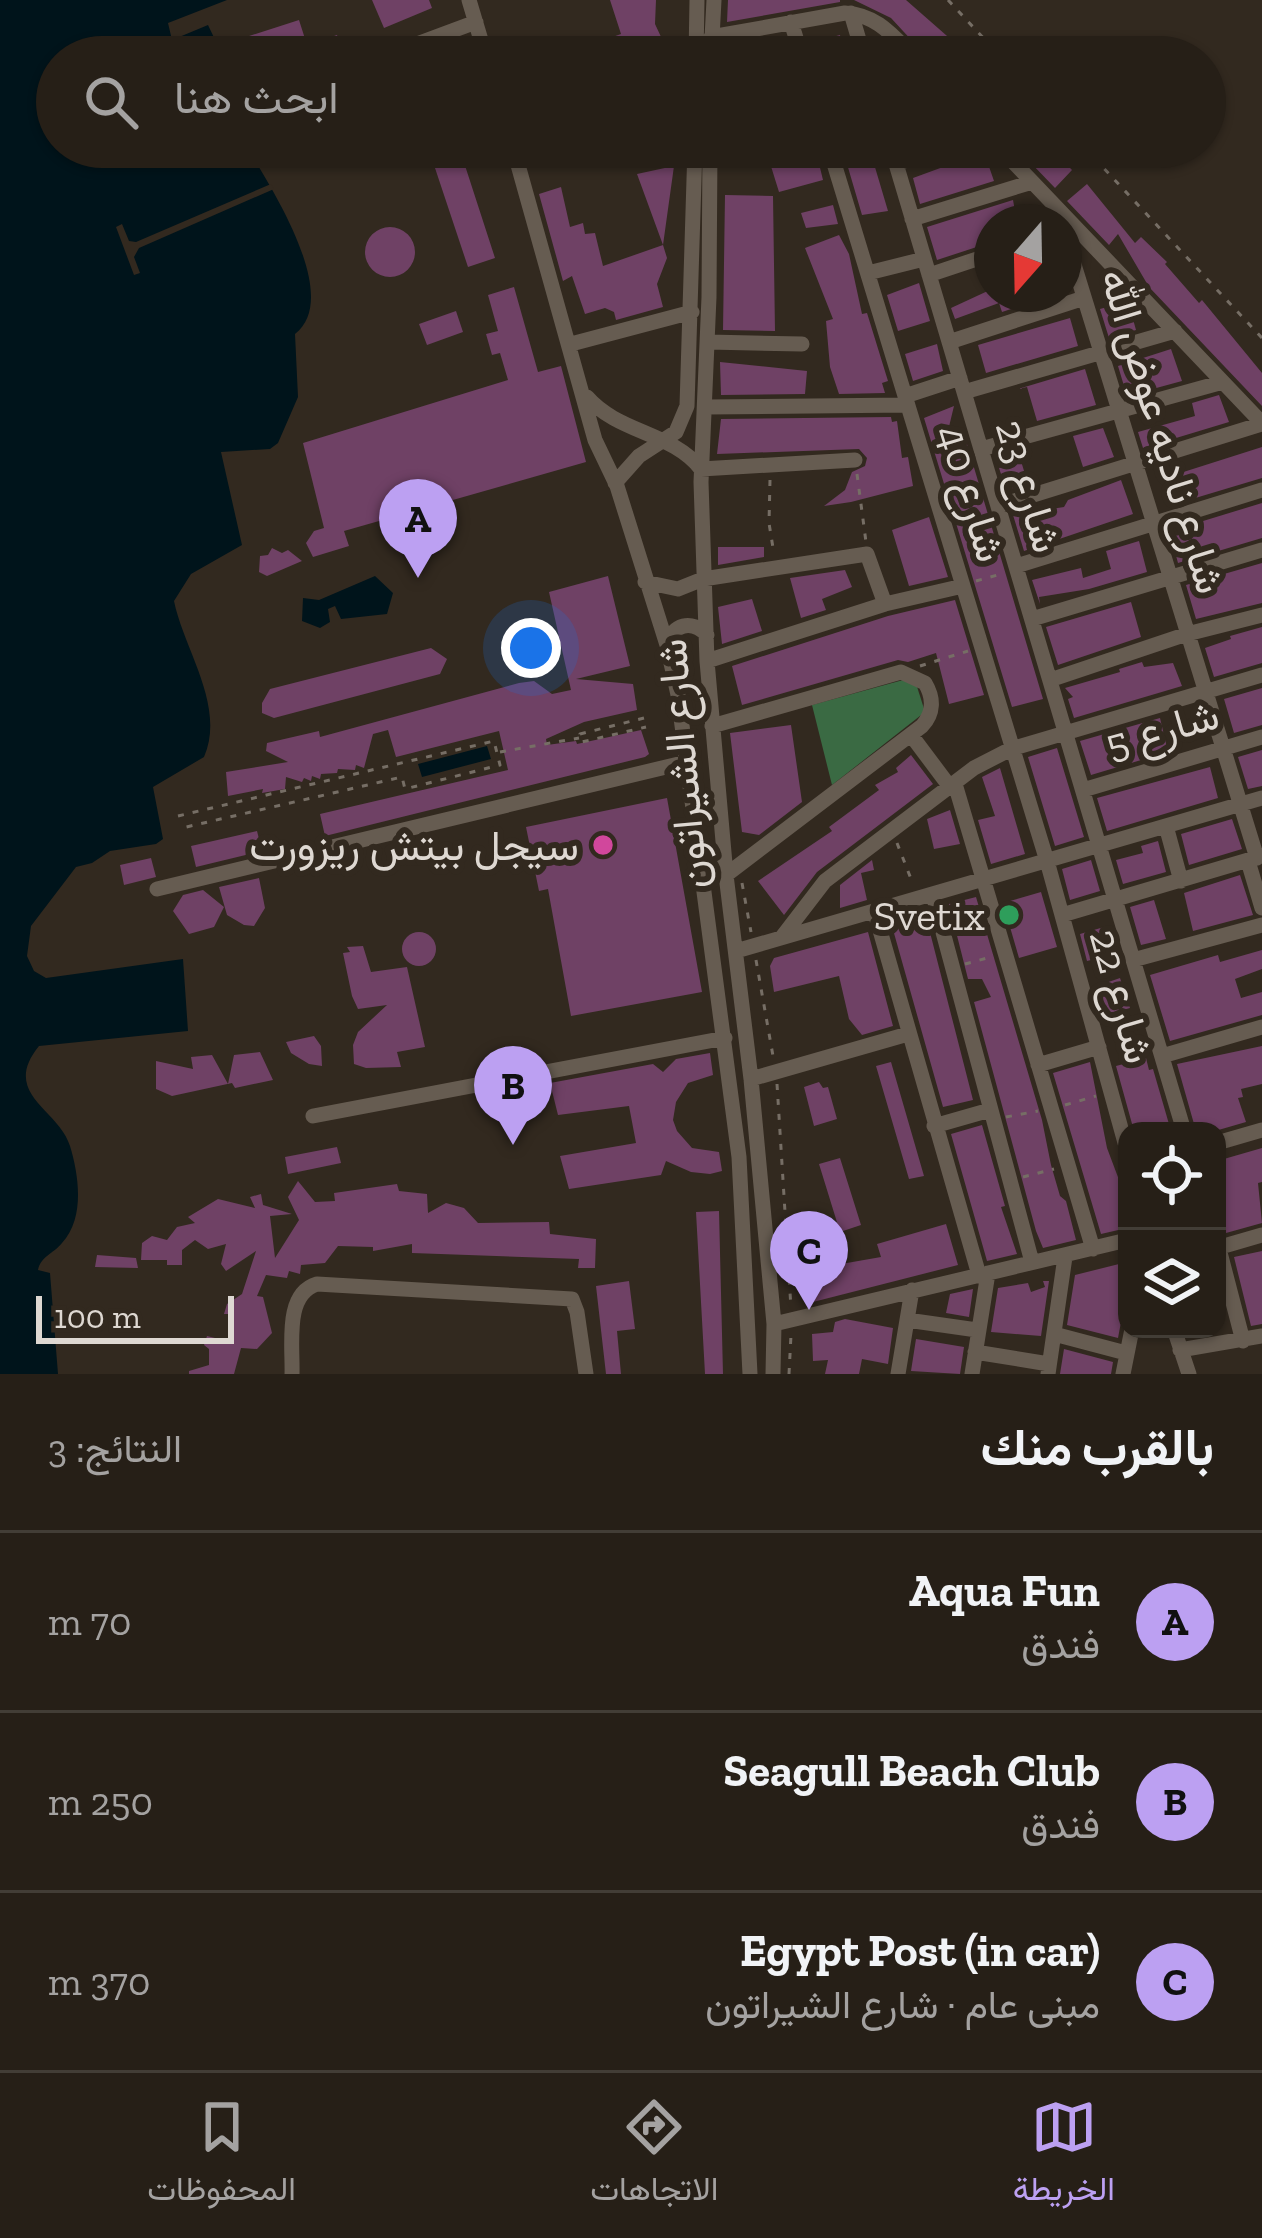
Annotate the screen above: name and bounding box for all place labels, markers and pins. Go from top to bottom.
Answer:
pin: A [379,479,457,578]
place label: سيجل بيتش ريزورت [249,820,579,872]
marker: سيجل بيتش ريزورت [590,832,616,858]
place label: Svetix [874,890,985,941]
marker: Svetix [996,902,1022,928]
pin: B [474,1046,552,1145]
pin: C [770,1211,848,1310]

